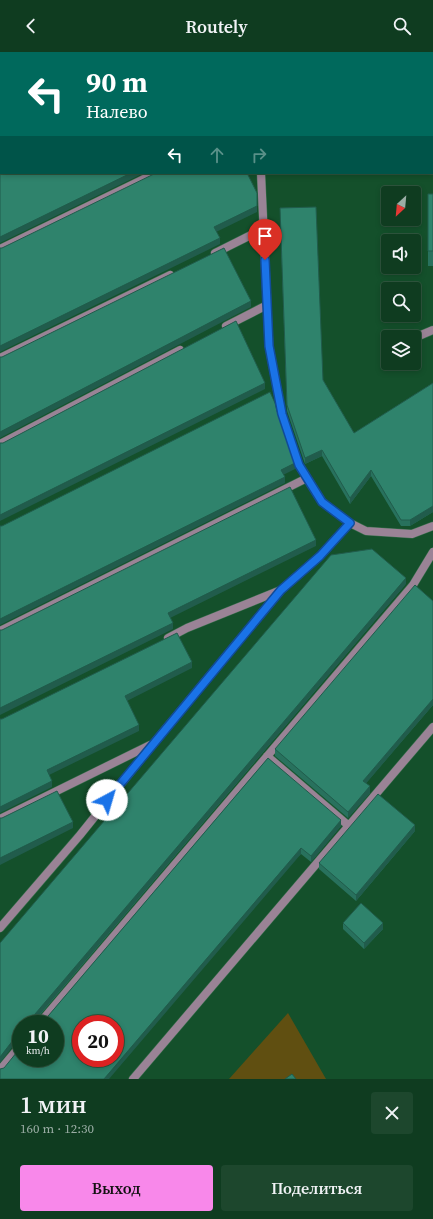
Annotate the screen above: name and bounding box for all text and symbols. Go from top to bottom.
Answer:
text: Routely [185,14,248,39]
icon: back [20,15,42,37]
icon: search [391,15,413,37]
text: 90 m [86,63,148,101]
icon: left [20,68,72,120]
text: Налево [86,99,148,124]
icon: left [164,144,186,166]
icon: ahead [206,144,228,166]
icon: right [248,144,270,166]
north arrow [381,186,421,226]
map controls [381,186,421,370]
pin [248,219,282,260]
icon: arrive [254,225,276,247]
button: sound [381,234,421,274]
button: search [381,282,421,322]
button: layers [381,330,421,370]
position arrow [86,779,128,821]
speed limit sign: 20 [72,1015,124,1067]
text: 10 [27,1022,49,1050]
text: km/h [26,1044,50,1057]
text: 1 мин [20,1088,87,1121]
button: close [371,1092,413,1134]
text: 160 m · 12:30 [20,1120,94,1137]
button: Выход [20,1165,213,1211]
button: Поделиться [221,1165,413,1211]

